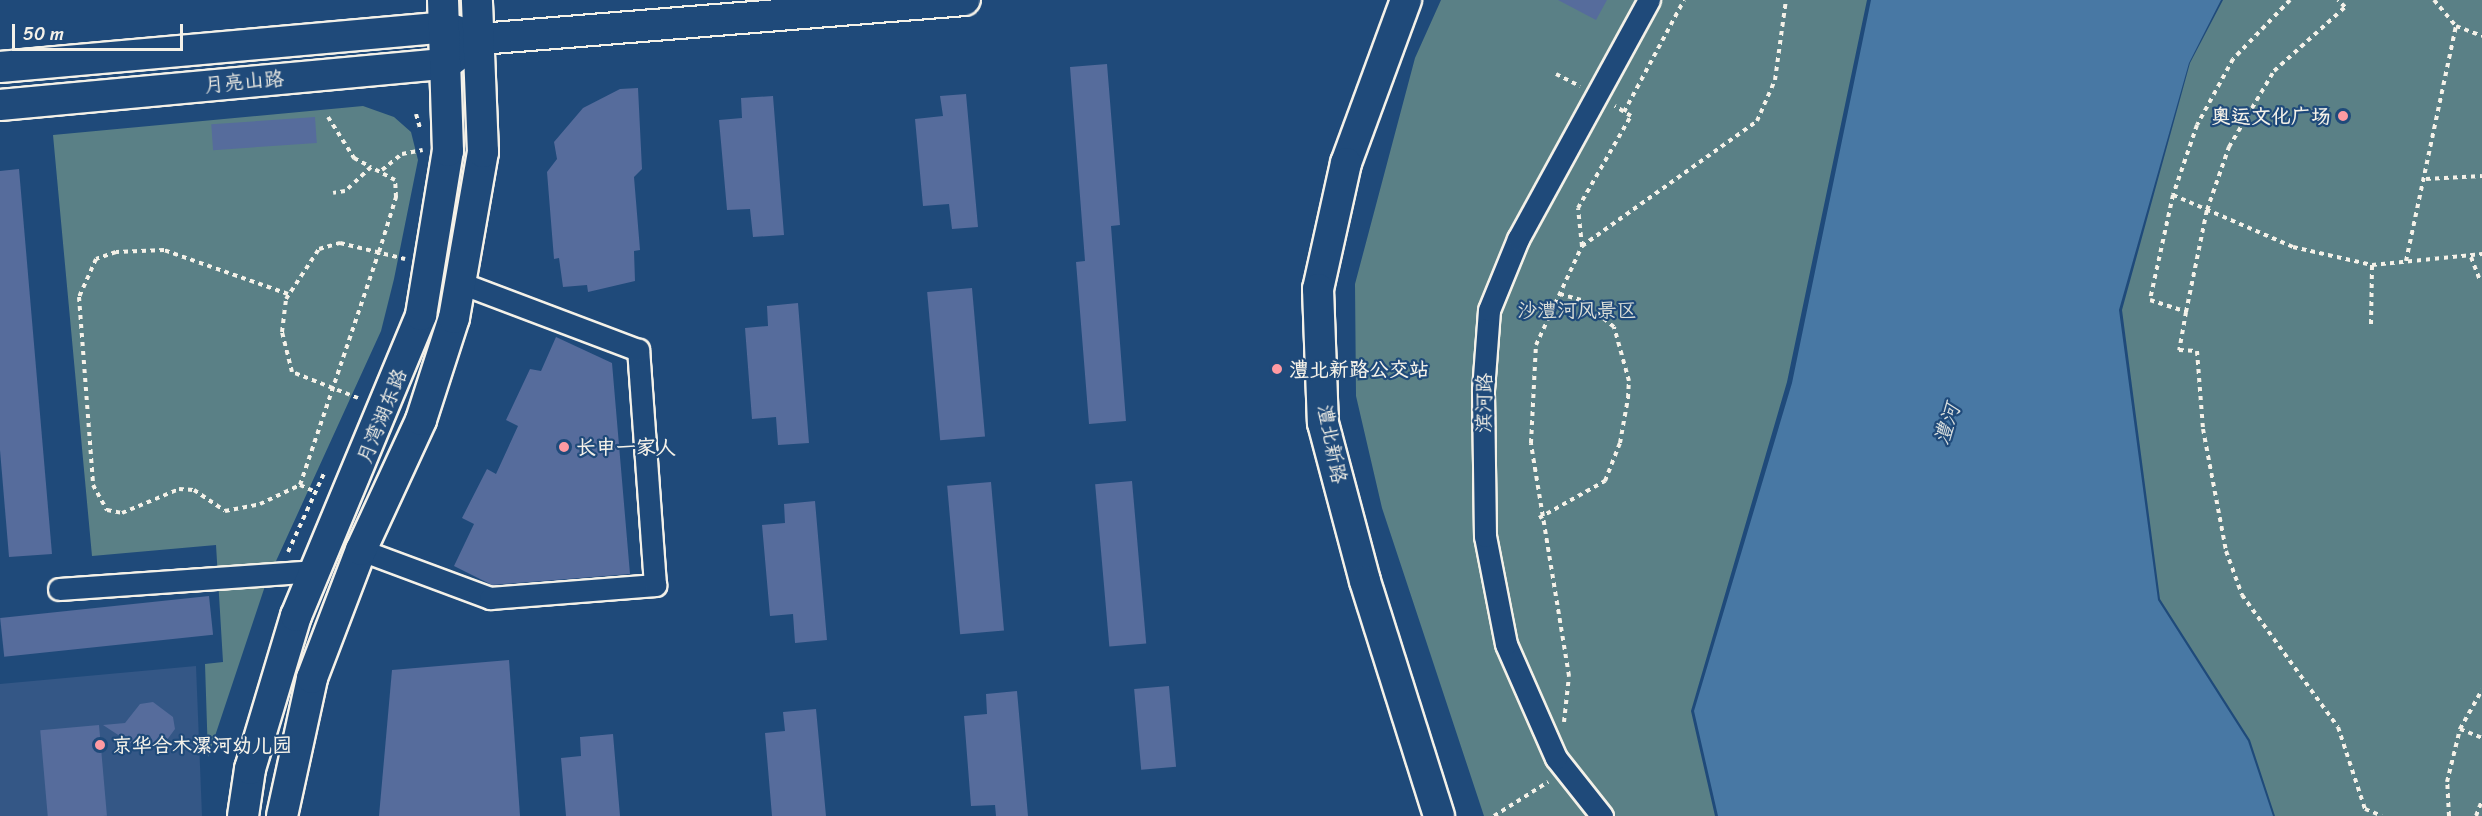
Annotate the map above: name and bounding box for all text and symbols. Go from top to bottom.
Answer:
scale bar [15,12,186,50]
text: 50 m [23,18,64,50]
street label: 月亮山路 [203,67,285,97]
place label: 奥运文化广场 [2211,104,2331,128]
marker: 奥运文化广场 [2336,109,2350,123]
park label: 沙澧河风景区 [1517,298,1637,322]
place label: 澧北新路公交站 [1289,357,1429,381]
marker: 澧北新路公交站 [1270,362,1284,376]
street label: 月湾湖东路 [352,365,412,467]
street label: 滨河路 [1471,373,1497,433]
water label: 澧河 [1929,400,1965,448]
street label: 澧北新路 [1313,402,1351,486]
place label: 长申一家人 [576,435,676,459]
marker: 长申一家人 [557,440,571,454]
place label: 京华合木漯河幼儿园 [112,733,292,757]
marker: 京华合木漯河幼儿园 [93,738,107,752]

